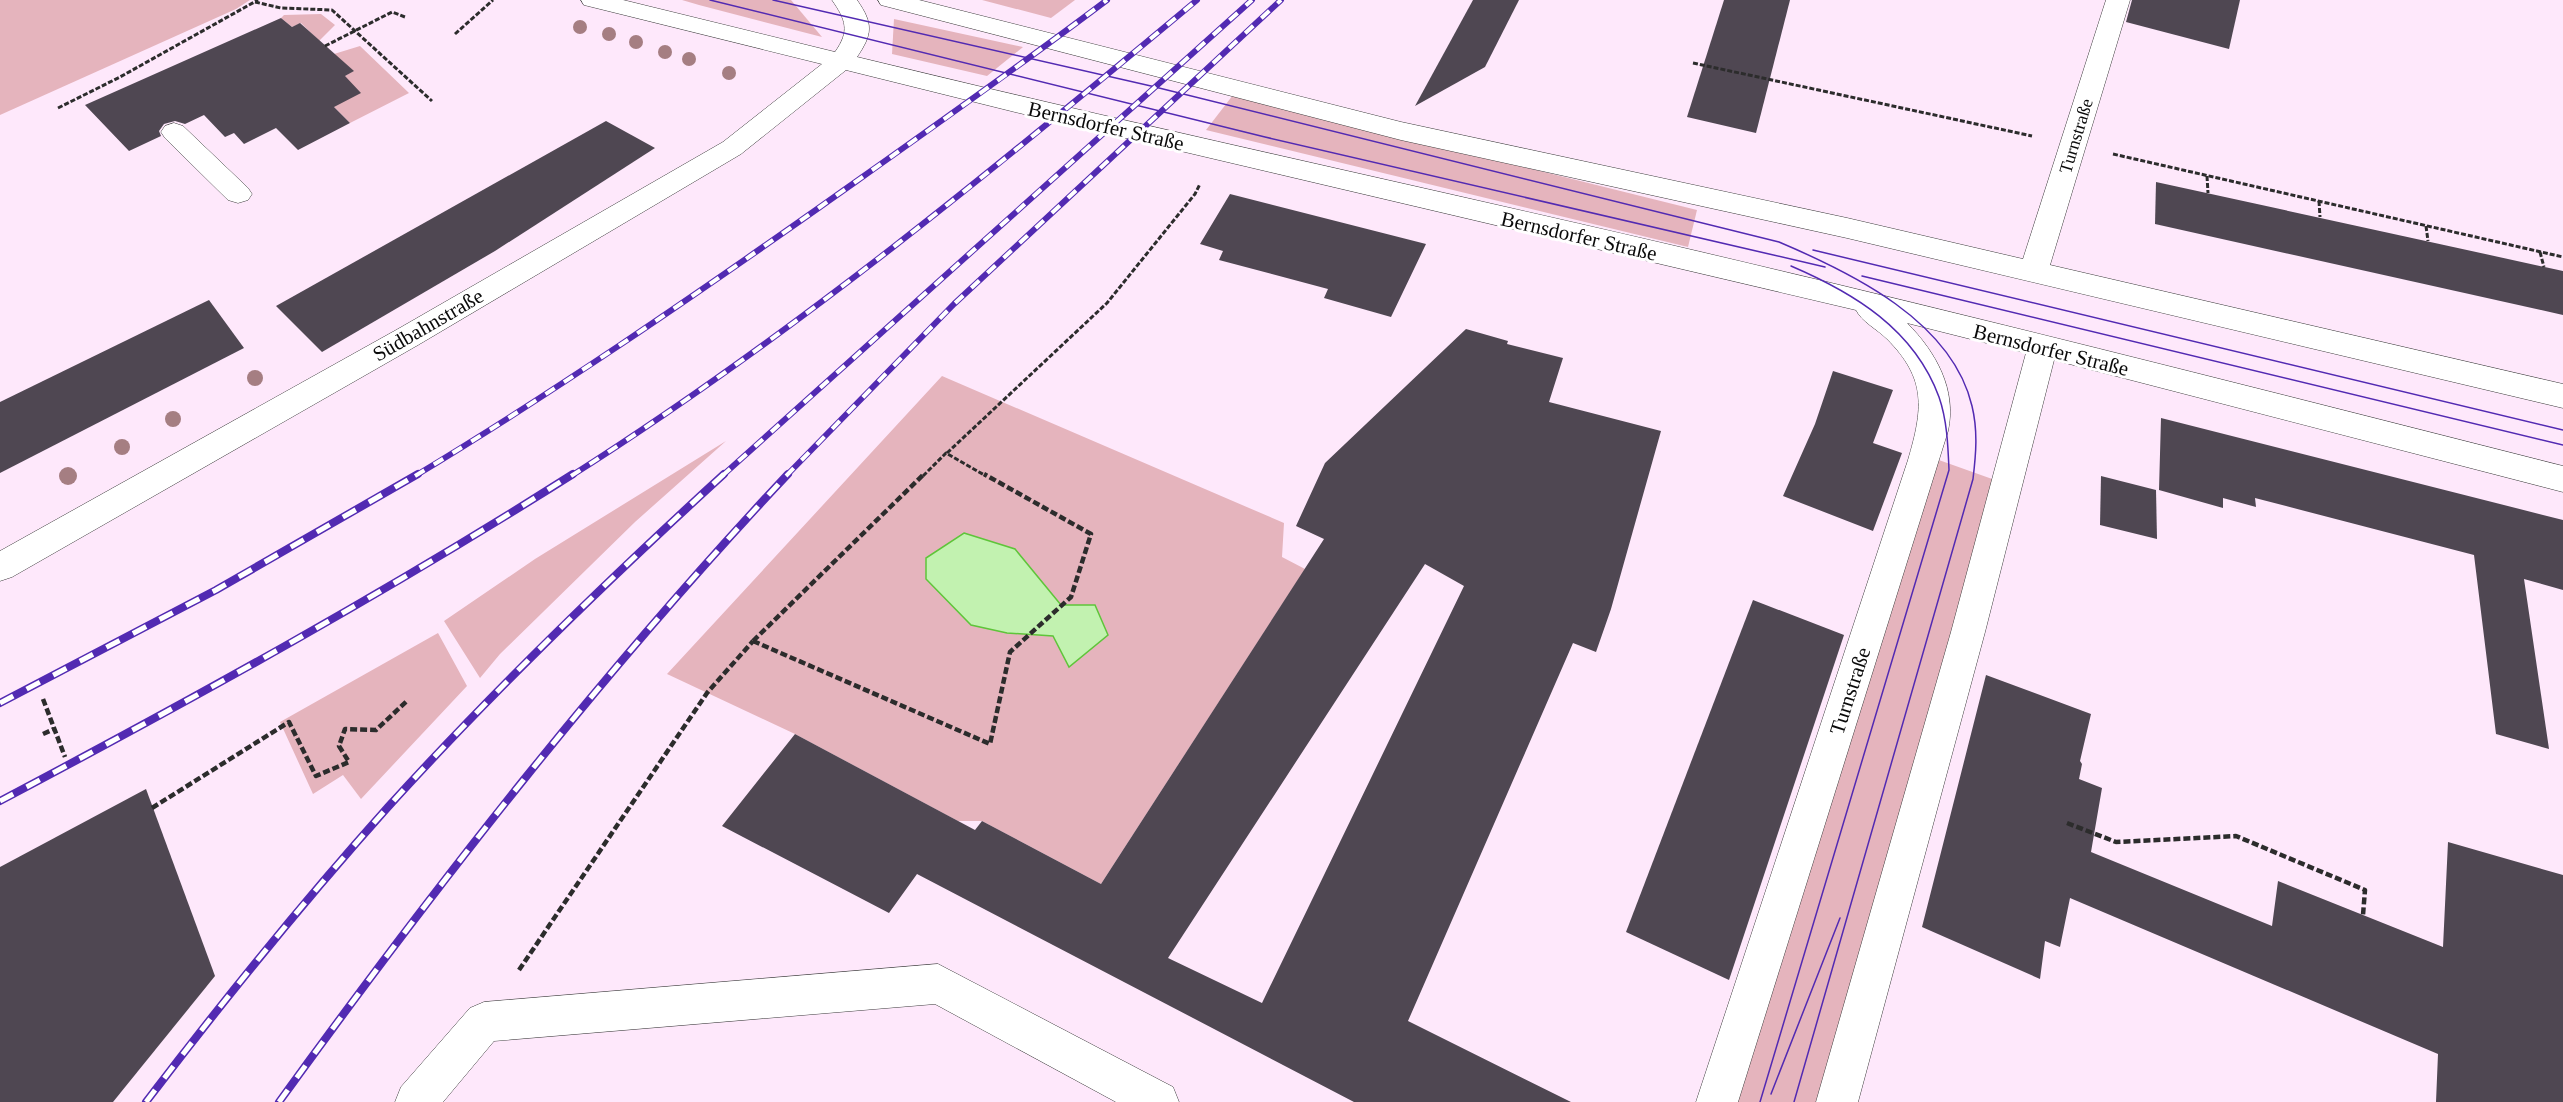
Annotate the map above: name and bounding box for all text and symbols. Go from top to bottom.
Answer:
street label: Bernsdorfer Straße [1026,96,1186,156]
street label: Turnstraße [2055,96,2097,176]
street label: Bernsdorfer Straße [1499,206,1659,266]
street label: Südbahnstraße [368,284,488,366]
street label: Bernsdorfer Straße [1971,319,2131,381]
street label: Turnstraße [1825,644,1875,738]

